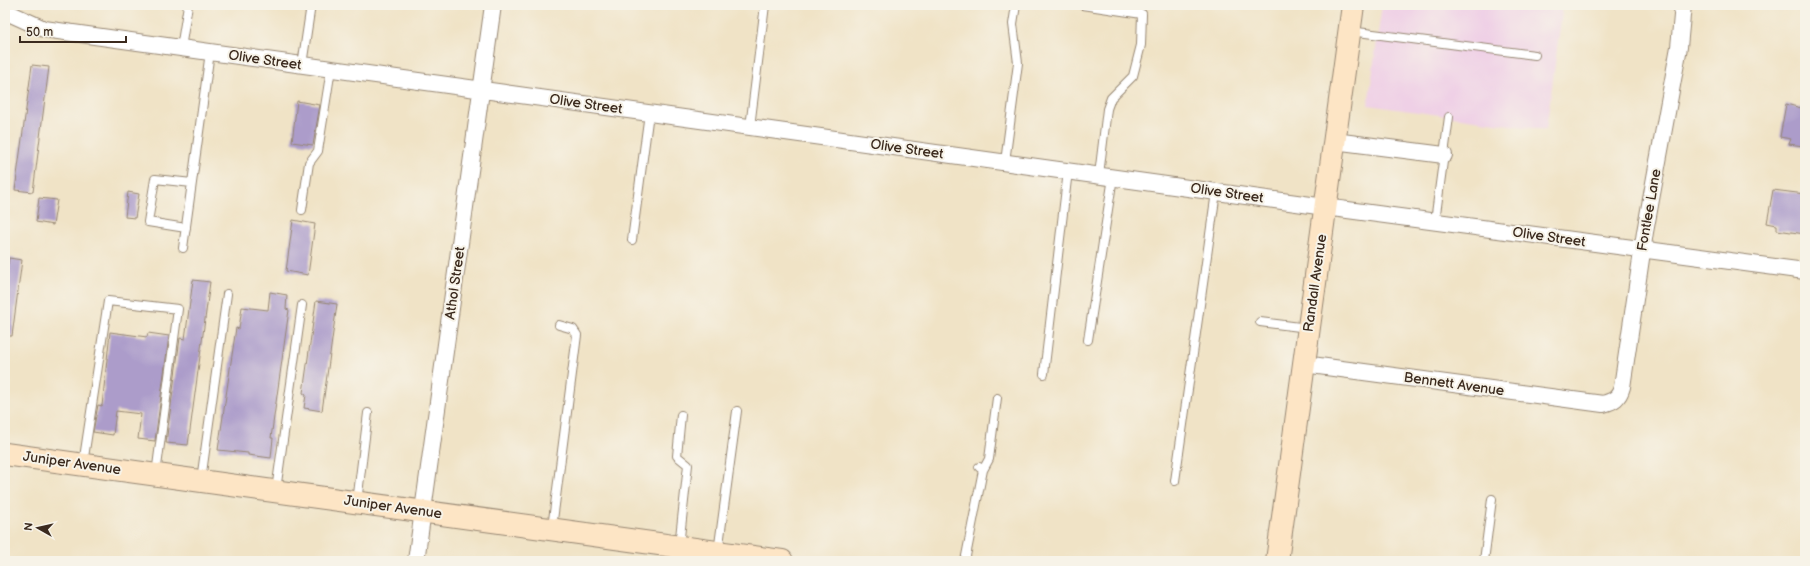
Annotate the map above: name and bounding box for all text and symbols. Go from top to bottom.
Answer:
scale bar [20,18,126,44]
text: 50 m [26,25,53,40]
street label: Olive Street [227,46,303,74]
street label: Olive Street [548,90,624,118]
street label: Olive Street [869,135,945,163]
street label: Fontlee Lane [1633,168,1665,252]
street label: Olive Street [1189,179,1265,207]
street label: Olive Street [1511,223,1587,251]
street label: Randall Avenue [1300,233,1330,333]
street label: Athol Street [441,245,469,321]
street label: Bennett Avenue [1403,369,1505,399]
street label: Juniper Avenue [22,448,122,478]
street label: Juniper Avenue [343,492,443,522]
north arrow [18,508,58,548]
text: N [22,522,36,532]

